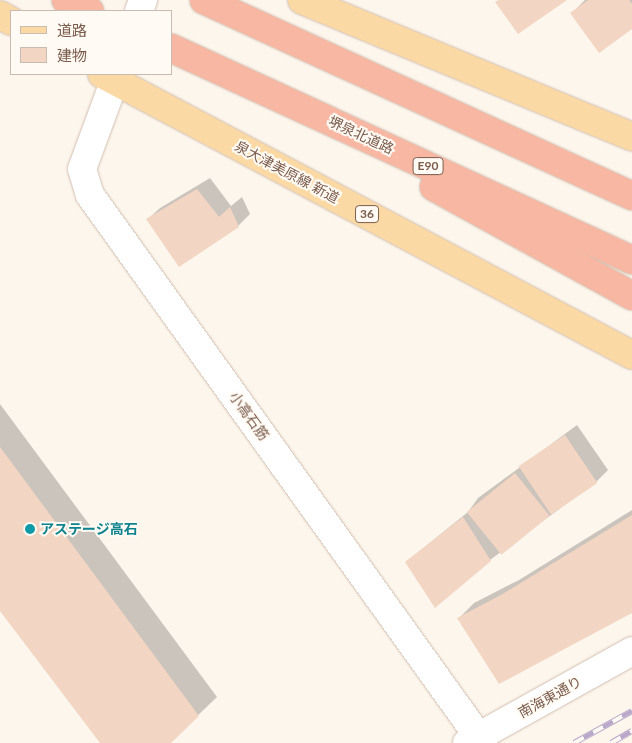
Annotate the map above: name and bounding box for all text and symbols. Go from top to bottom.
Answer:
legend [10,10,172,75]
text: 道路 [57,21,87,39]
text: 建物 [57,46,87,64]
street label: 堺泉北道路 [326,113,396,157]
street label: 泉大津美原線 新道 [232,137,342,207]
road number: E90 [412,157,444,176]
road number: 36 [354,204,380,223]
street label: 小高石筋 [226,388,272,444]
place label: アステージ高石 [40,521,138,537]
marker: アステージ高石 [24,523,36,535]
street label: 南海東通り [515,673,585,721]

